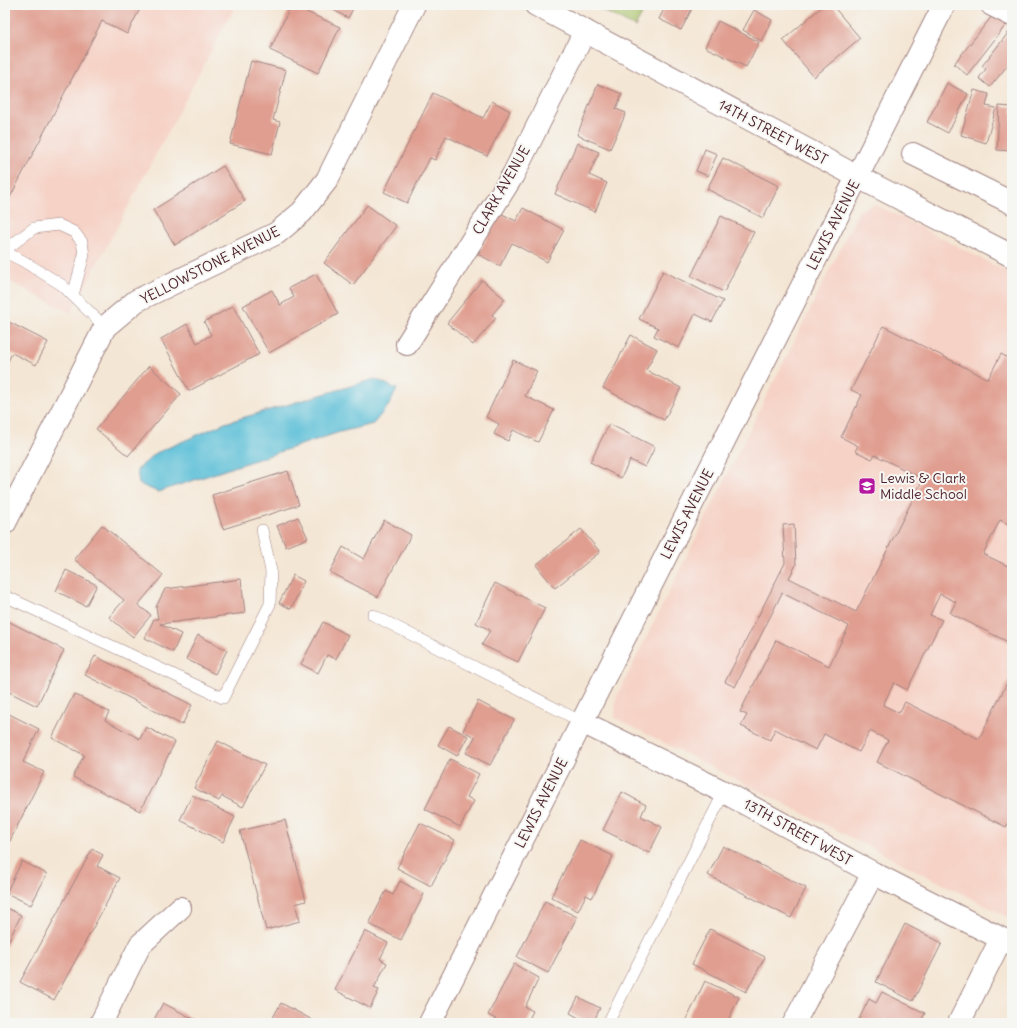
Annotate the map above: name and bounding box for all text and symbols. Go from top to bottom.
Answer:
street label: 14TH STREET WEST [715,96,831,168]
street label: CLARK AVENUE [468,142,534,238]
street label: LEWIS AVENUE [803,177,863,273]
street label: YELLOWSTONE AVENUE [137,222,283,308]
street label: LEWIS AVENUE [657,466,717,562]
place label: Lewis & Clark Middle School [880,469,967,503]
school or university icon: Lewis & Clark Middle School [857,476,877,496]
street label: LEWIS AVENUE [511,755,571,851]
street label: 13TH STREET WEST [741,795,855,869]

